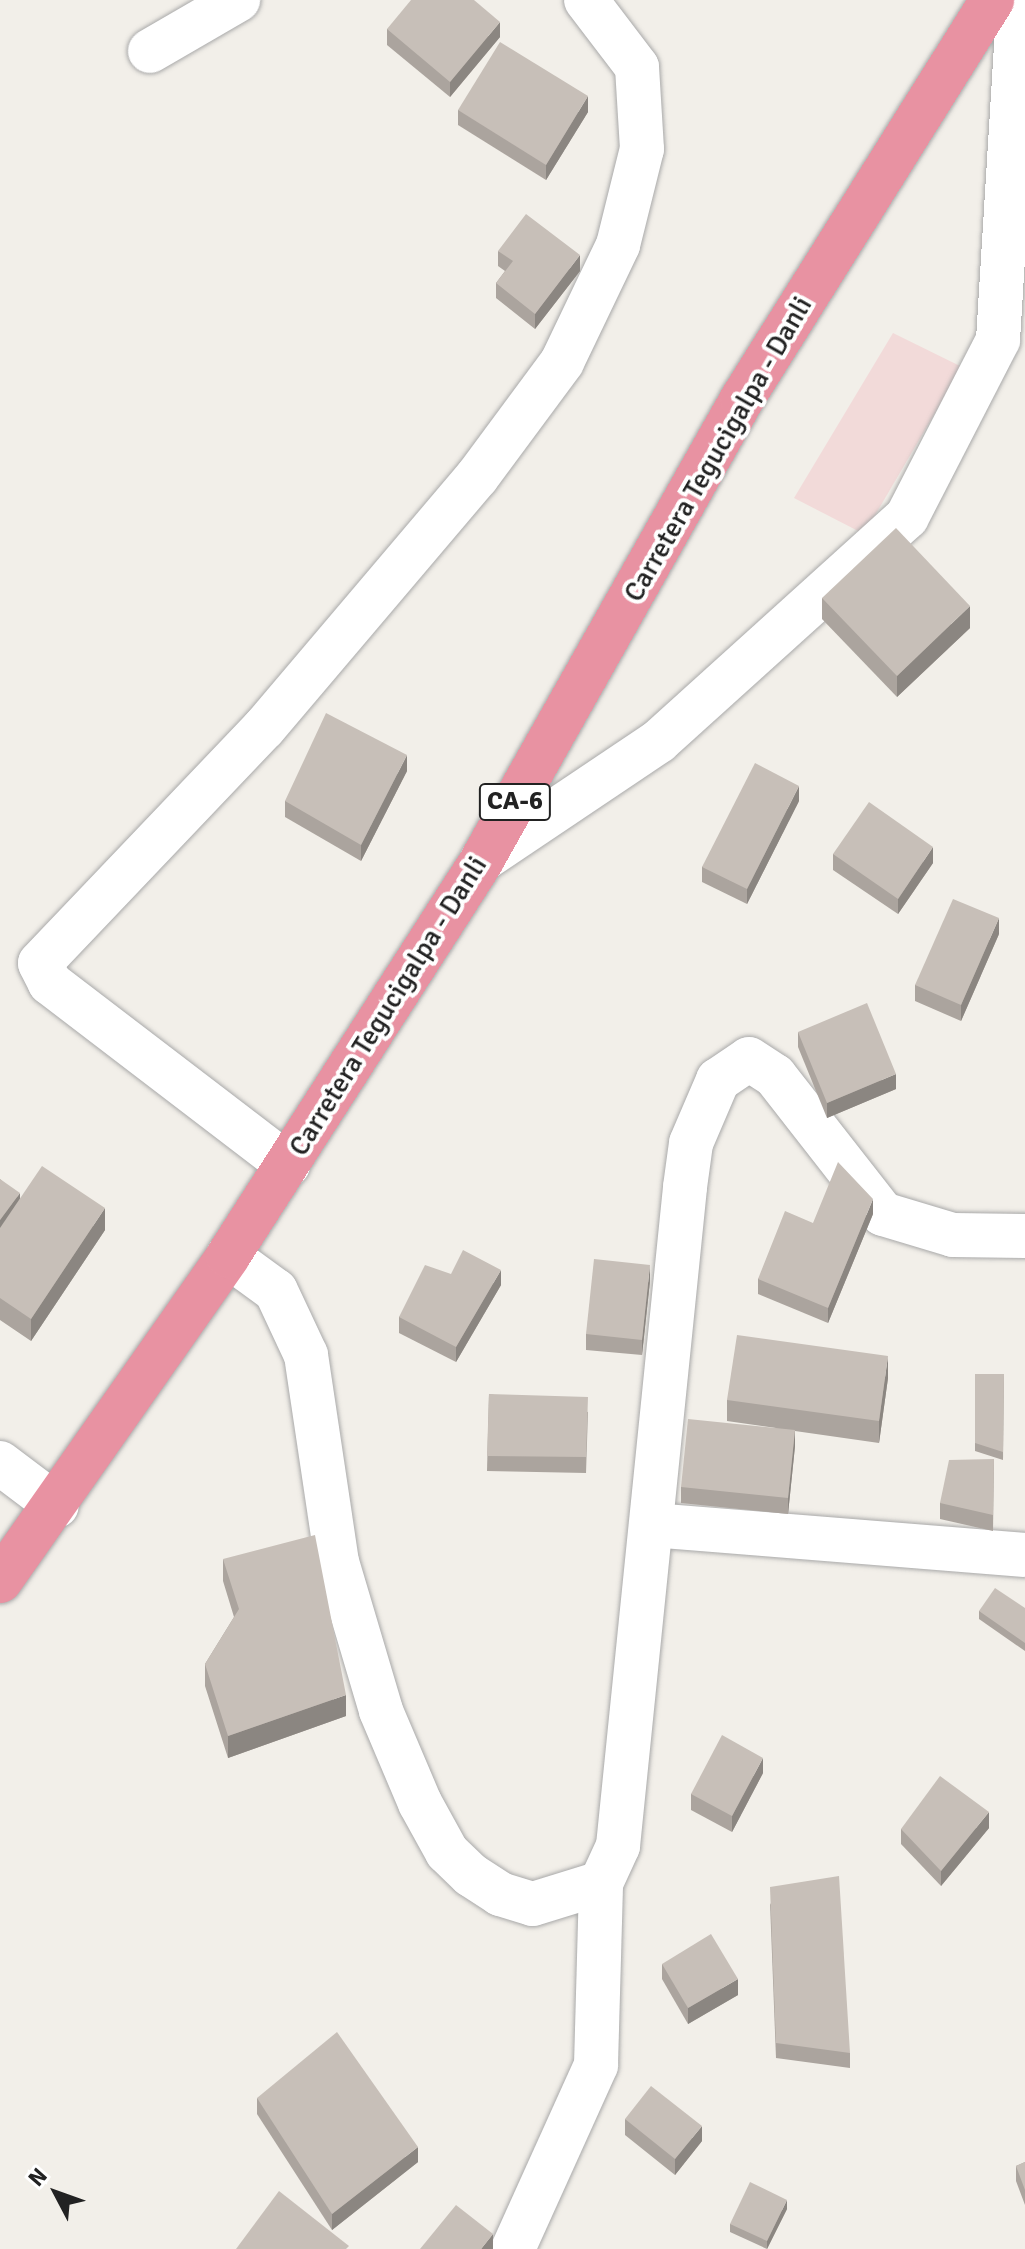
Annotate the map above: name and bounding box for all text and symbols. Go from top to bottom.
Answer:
street label: Carretera Tegucigalpa - Danli [617,290,819,608]
road number: CA-6 [477,780,553,824]
street label: Carretera Tegucigalpa - Danli [282,850,494,1162]
north arrow [16,2153,96,2233]
text: N [22,2162,53,2192]

